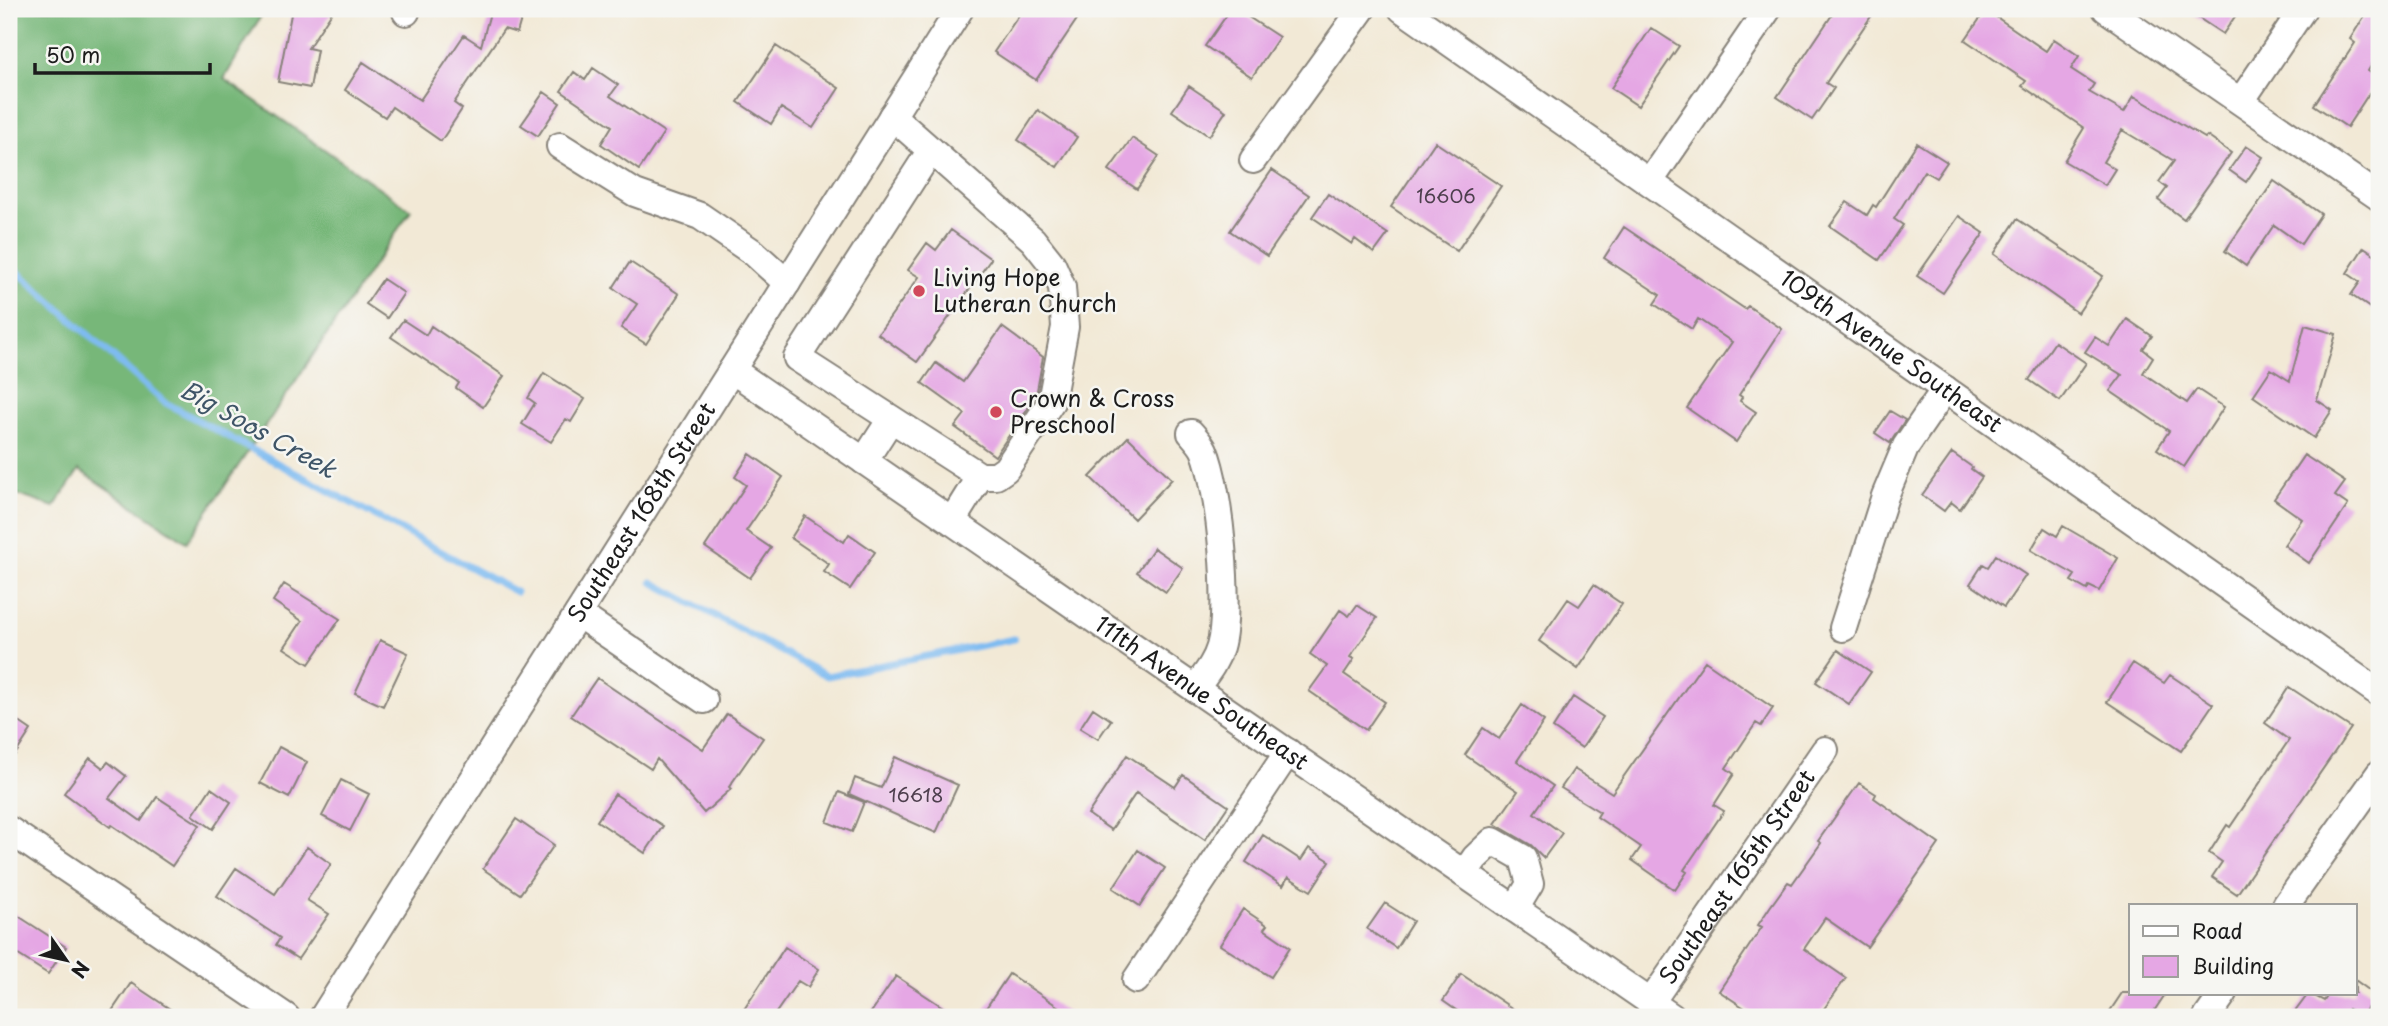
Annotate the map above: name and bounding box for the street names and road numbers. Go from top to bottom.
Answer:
street label: 109th Avenue Southeast [1774,260,2010,440]
street label: Southeast 168th Street [558,395,723,628]
street label: 111th Avenue Southeast [1088,606,1316,778]
street label: Southeast 165th Street [1650,762,1823,991]

